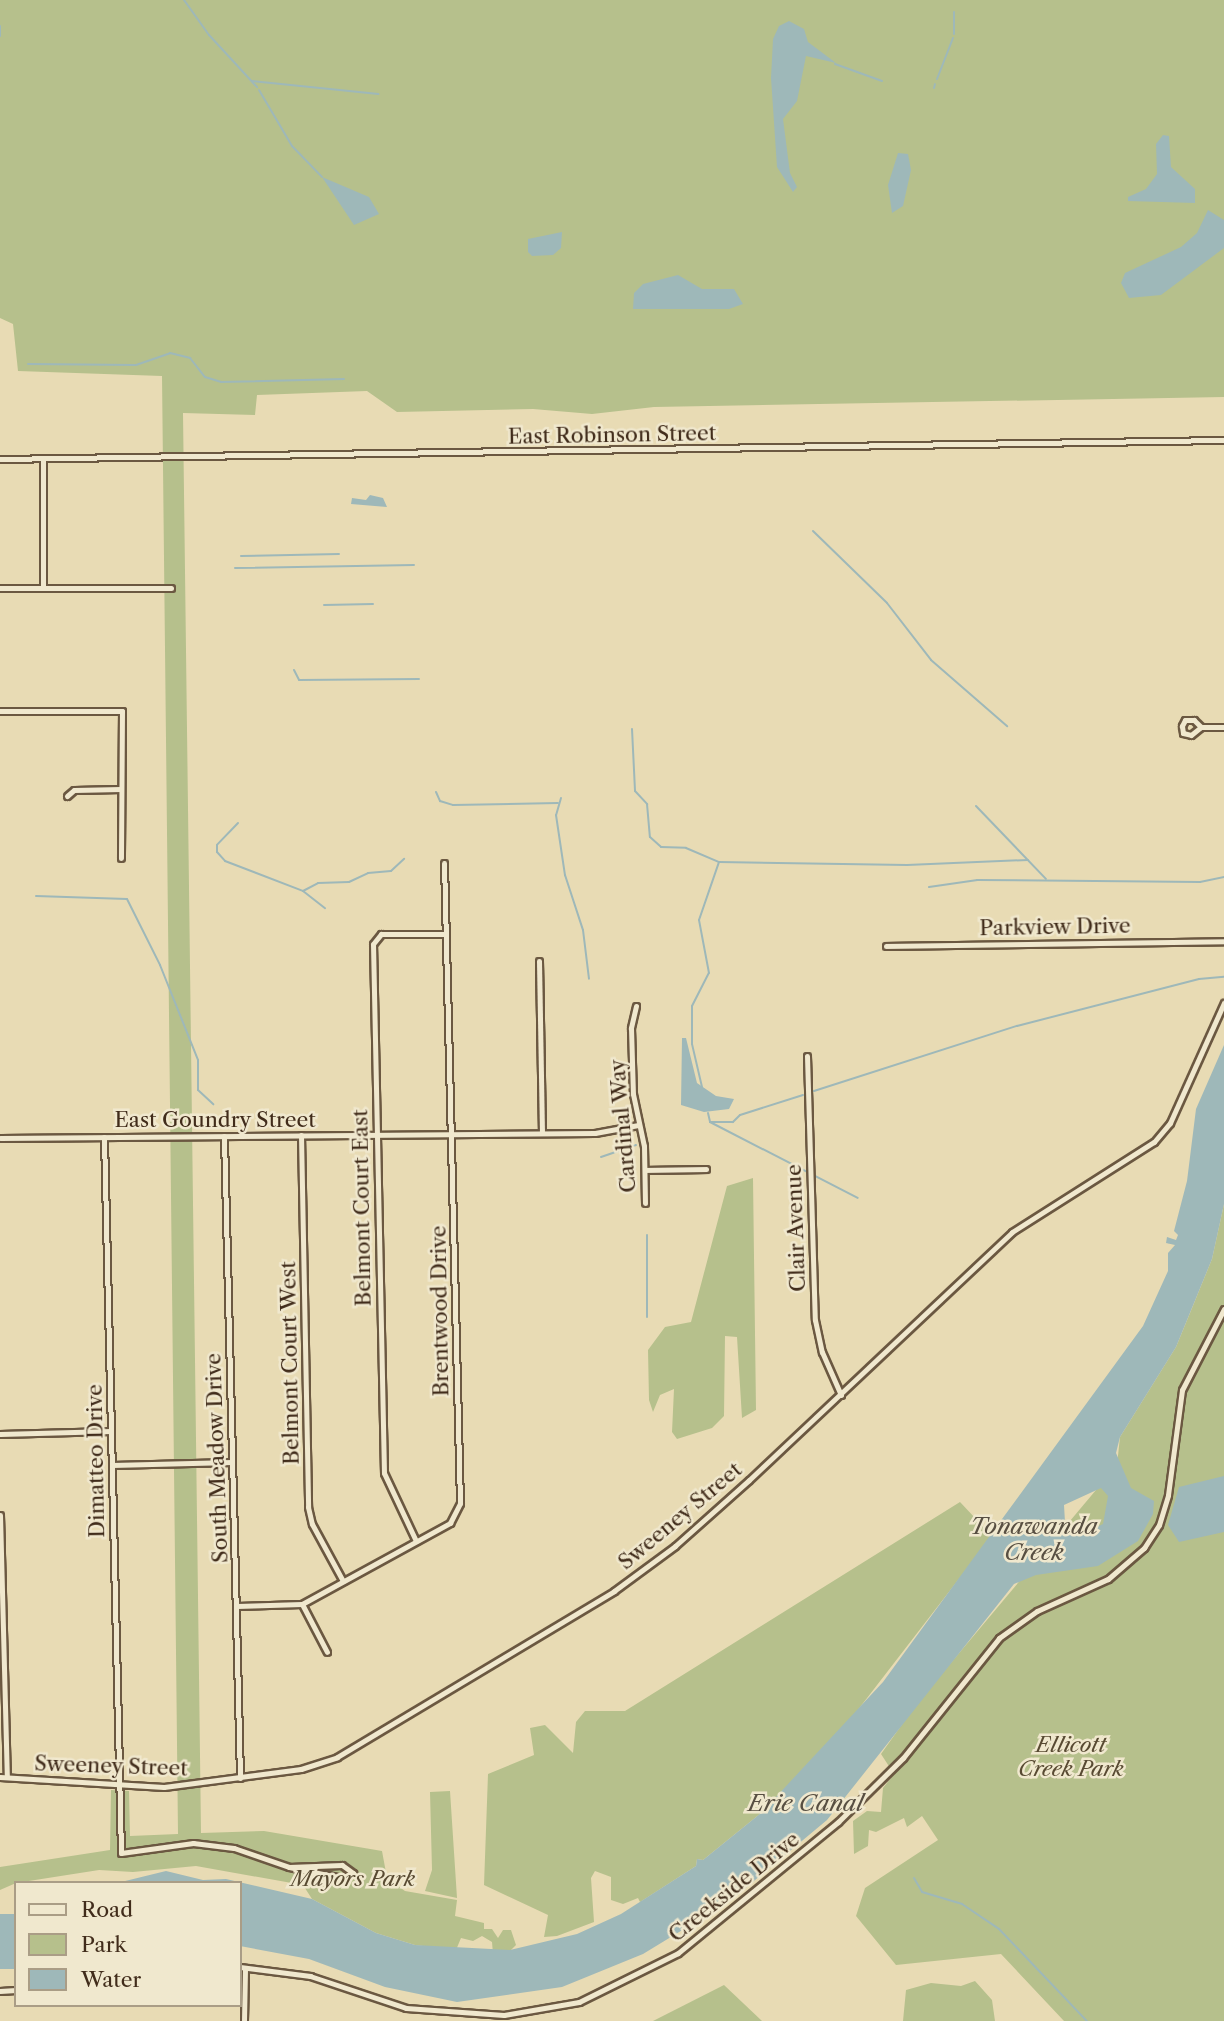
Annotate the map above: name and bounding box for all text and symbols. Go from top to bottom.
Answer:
street label: East Robinson Street [508,421,716,449]
street label: Parkview Drive [979,913,1131,941]
street label: Cardinal Way [605,1058,641,1194]
street label: East Goundry Street [114,1107,316,1133]
street label: Belmont Court East [348,1109,376,1307]
street label: Clair Avenue [781,1163,811,1293]
street label: Brentwood Drive [426,1225,454,1397]
street label: Belmont Court West [276,1261,304,1465]
street label: South Meadow Drive [201,1352,233,1564]
street label: Dimatteo Drive [82,1384,110,1538]
street label: Sweeney Street [613,1457,747,1575]
water label: Tonawanda Creek [970,1512,1098,1566]
park label: Ellicott Creek Park [1018,1732,1124,1782]
street label: Sweeney Street [34,1751,188,1781]
water label: Erie Canal [748,1789,864,1817]
street label: Creekside Drive [664,1827,804,1947]
park label: Mayors Park [291,1866,415,1892]
legend [14,1881,242,2007]
text: Road [81,1897,133,1922]
text: Park [81,1932,127,1957]
text: Water [81,1967,141,1992]

